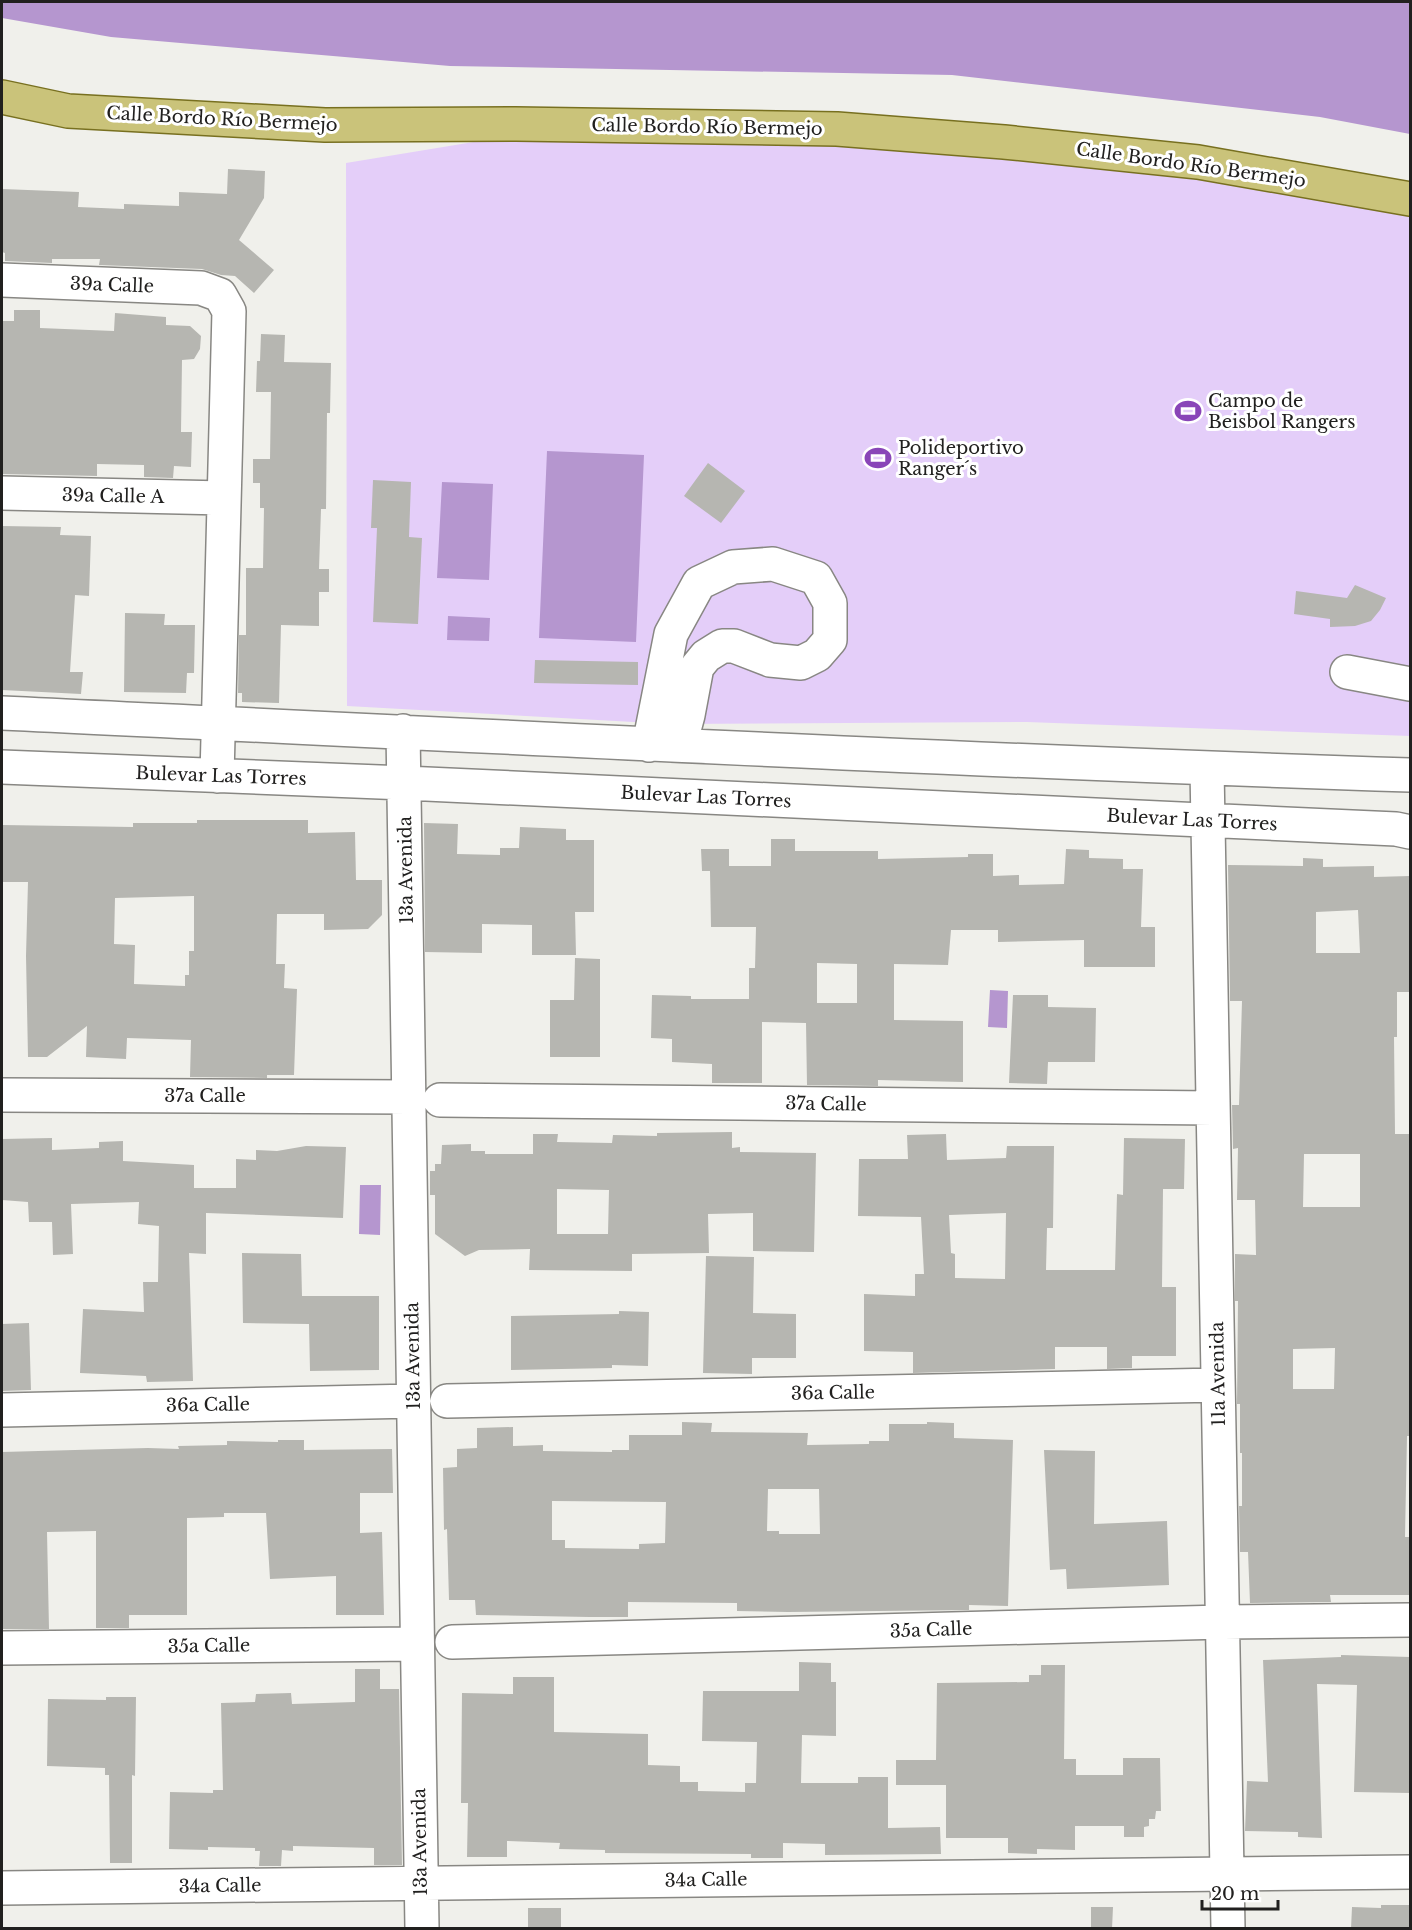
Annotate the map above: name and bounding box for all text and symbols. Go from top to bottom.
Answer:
street label: Calle Bordo Río Bermejo [106,102,338,136]
street label: Calle Bordo Río Bermejo [591,114,823,140]
street label: Calle Bordo Río Bermejo [1075,138,1307,192]
street label: 39a Calle [70,273,154,297]
place label: Campo de Beisbol Rangers [1208,390,1355,433]
sports icon: Campo de Beisbol Rangers [1173,396,1203,426]
place label: Polideportivo Ranger´s [898,437,1024,480]
sports icon: Polideportivo Ranger´s [863,443,893,473]
street label: 39a Calle A [62,484,165,508]
street label: Bulevar Las Torres [135,762,307,790]
street label: Bulevar Las Torres [620,782,792,812]
street label: Bulevar Las Torres [1106,805,1278,835]
street label: 13a Avenida [394,816,418,924]
street label: 37a Calle [164,1085,246,1107]
street label: 37a Calle [785,1092,867,1116]
street label: 13a Avenida [401,1302,425,1410]
street label: 11a Avenida [1206,1321,1230,1427]
street label: 36a Calle [791,1381,875,1405]
street label: 36a Calle [166,1393,250,1417]
street label: 35a Calle [889,1618,973,1642]
street label: 35a Calle [167,1634,251,1658]
street label: 13a Avenida [408,1788,432,1896]
street label: 34a Calle [664,1868,748,1892]
scale bar [1202,1873,1278,1911]
street label: 34a Calle [178,1874,262,1898]
text: 20 m [1211,1883,1259,1905]

